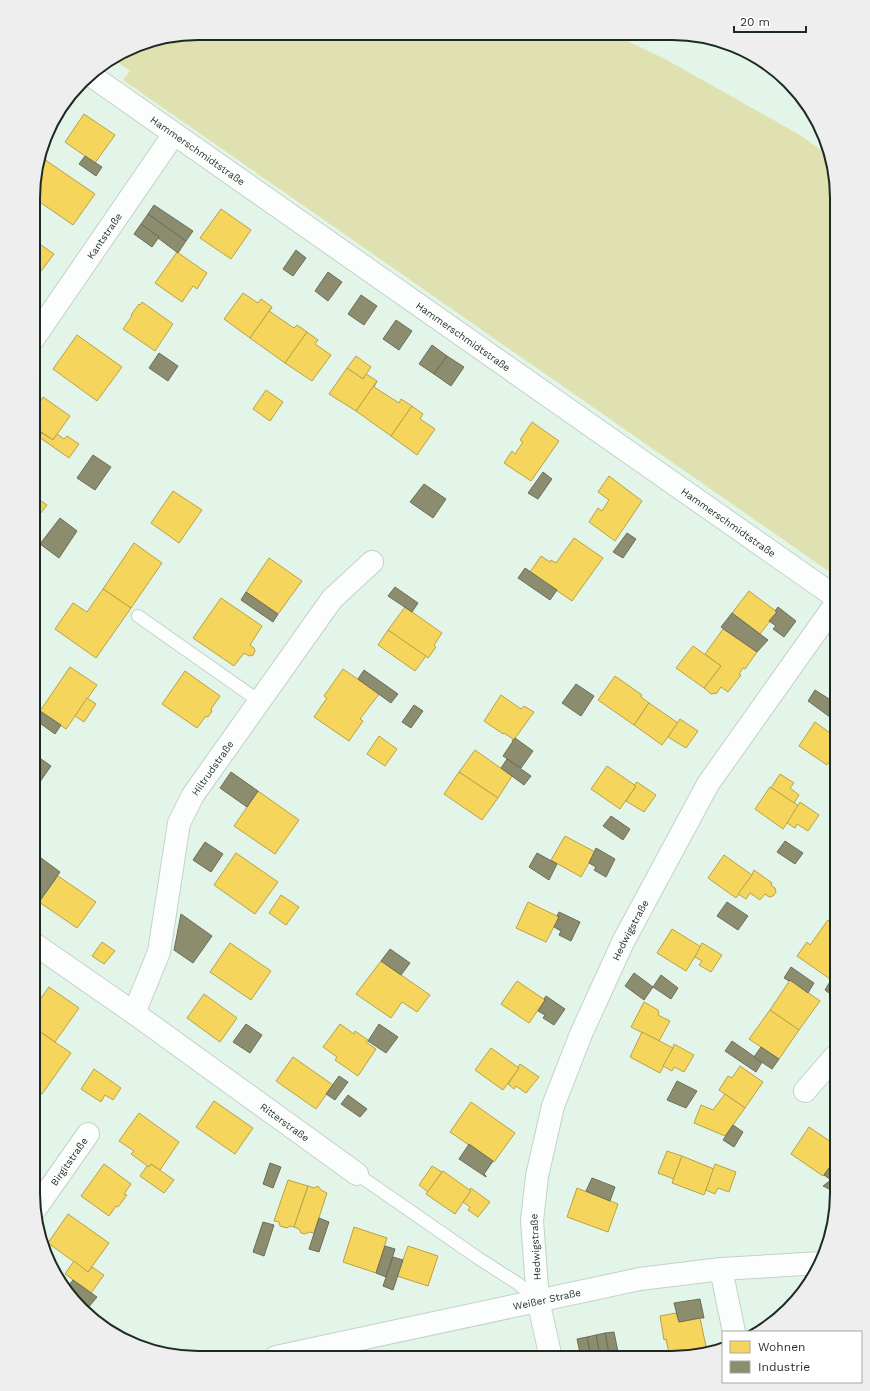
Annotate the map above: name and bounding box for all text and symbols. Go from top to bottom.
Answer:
scale bar [734,8,806,34]
text: 20 m [740,15,770,29]
street label: Hammerschmidtstraße [148,114,247,188]
street label: Kantstraße [85,211,124,261]
street label: Hammerschmidtstraße [414,300,512,374]
street label: Hammerschmidtstraße [679,486,778,559]
street label: Hiltrudstraße [189,738,236,798]
street label: Hedwigstraße [610,898,651,962]
street label: Ritterstraße [258,1101,311,1144]
street label: Birgitstraße [48,1135,90,1188]
street label: Hedwigstraße [528,1213,543,1281]
street label: Weißer Straße [512,1287,582,1312]
legend [722,1331,862,1383]
text: Wohnen [758,1340,806,1354]
text: Industrie [758,1360,810,1374]

